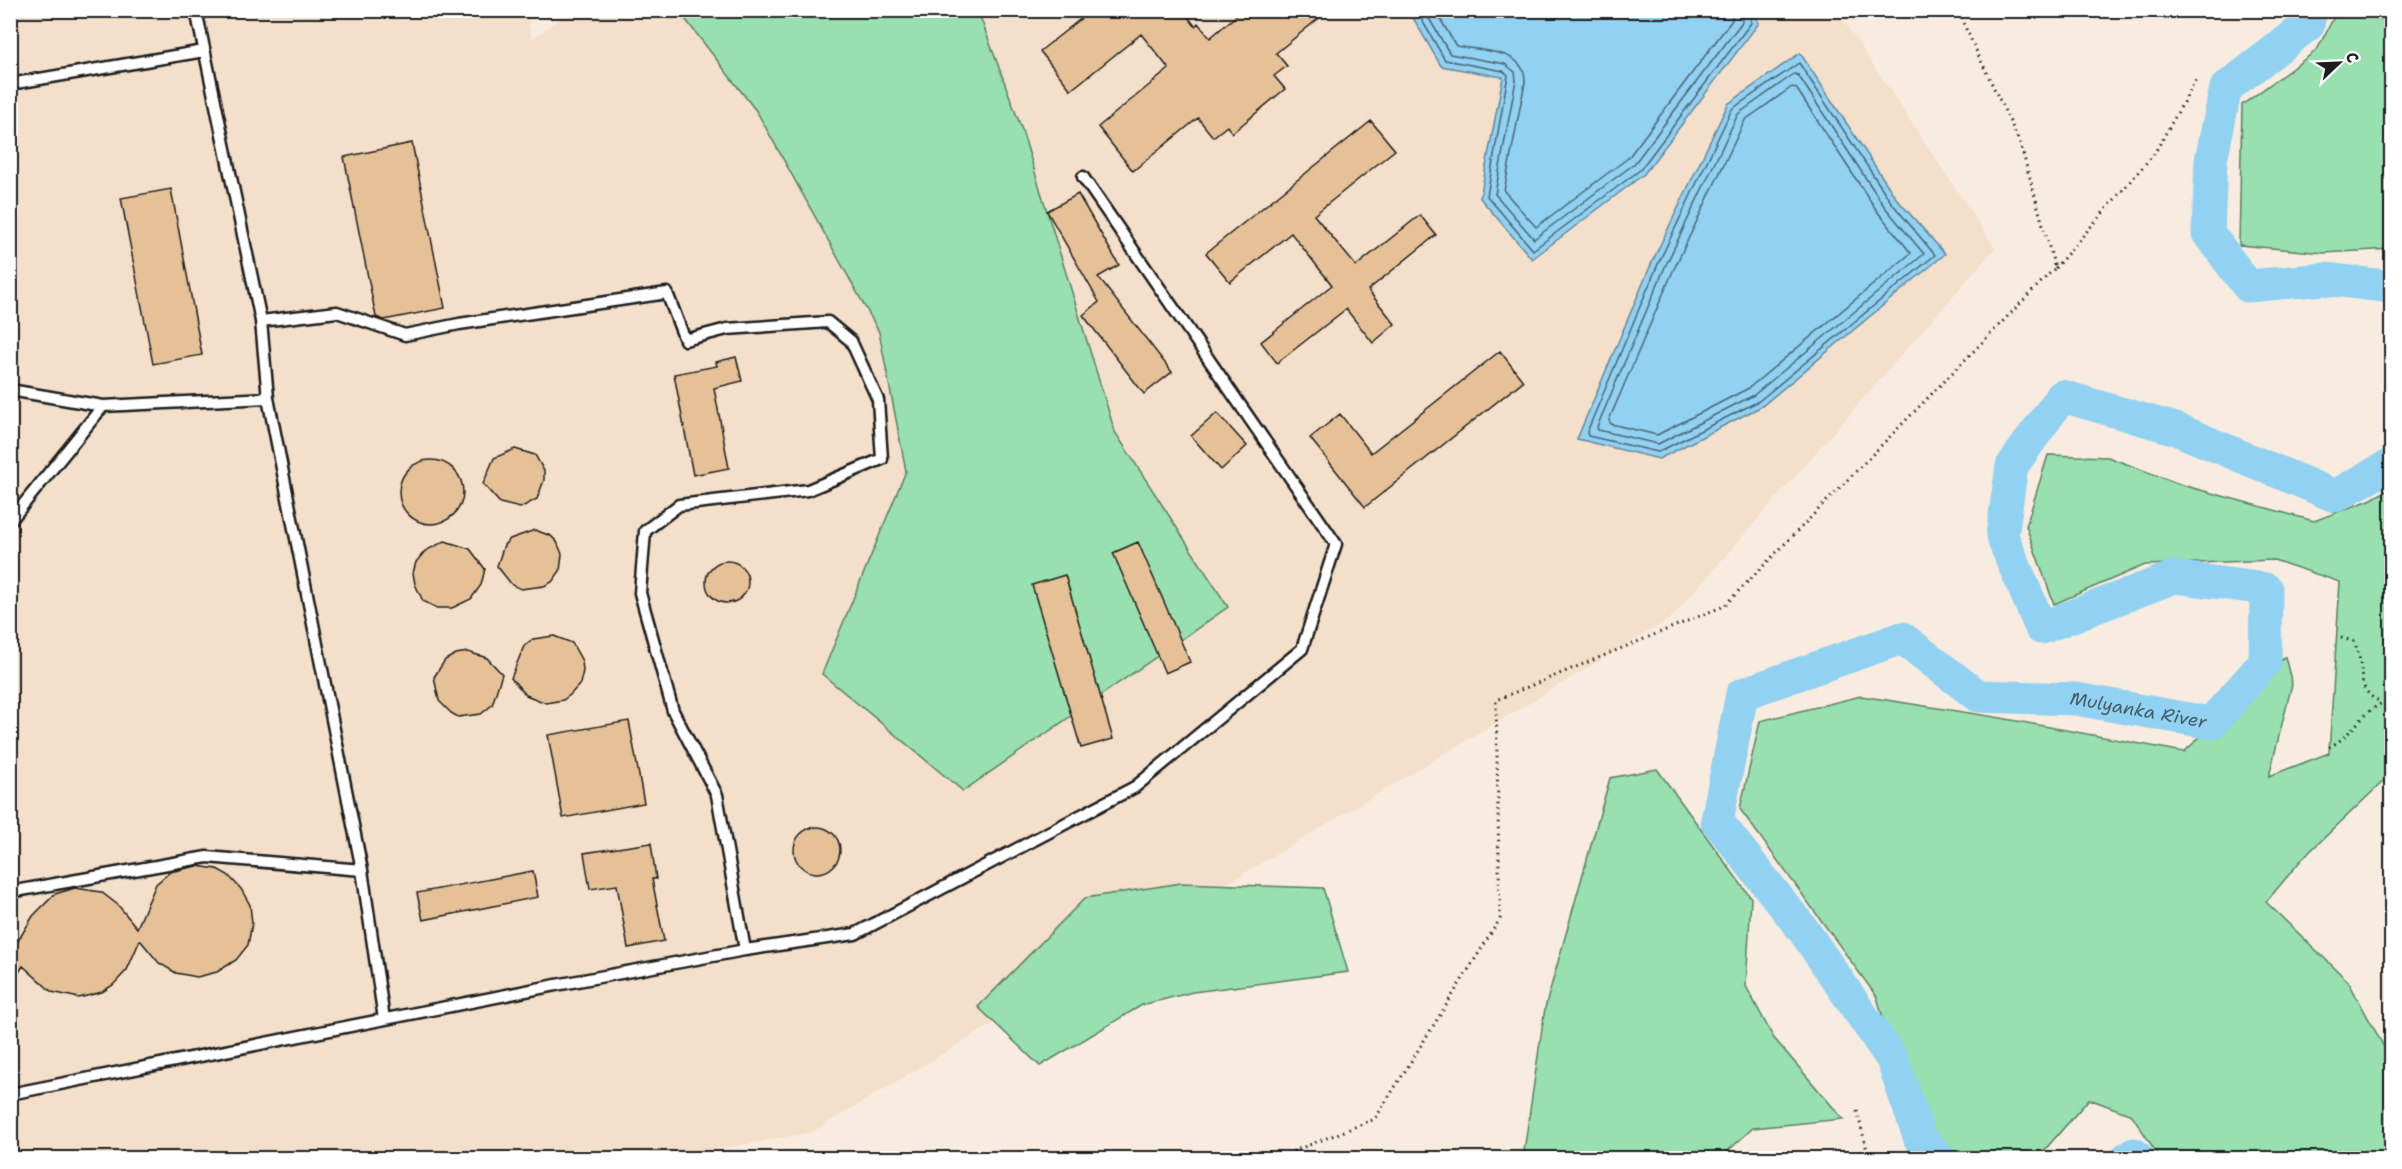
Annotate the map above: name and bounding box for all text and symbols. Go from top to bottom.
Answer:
north arrow [2309,33,2369,93]
text: С [2341,49,2364,66]
water label: Mulyanka River [2068,686,2209,734]

